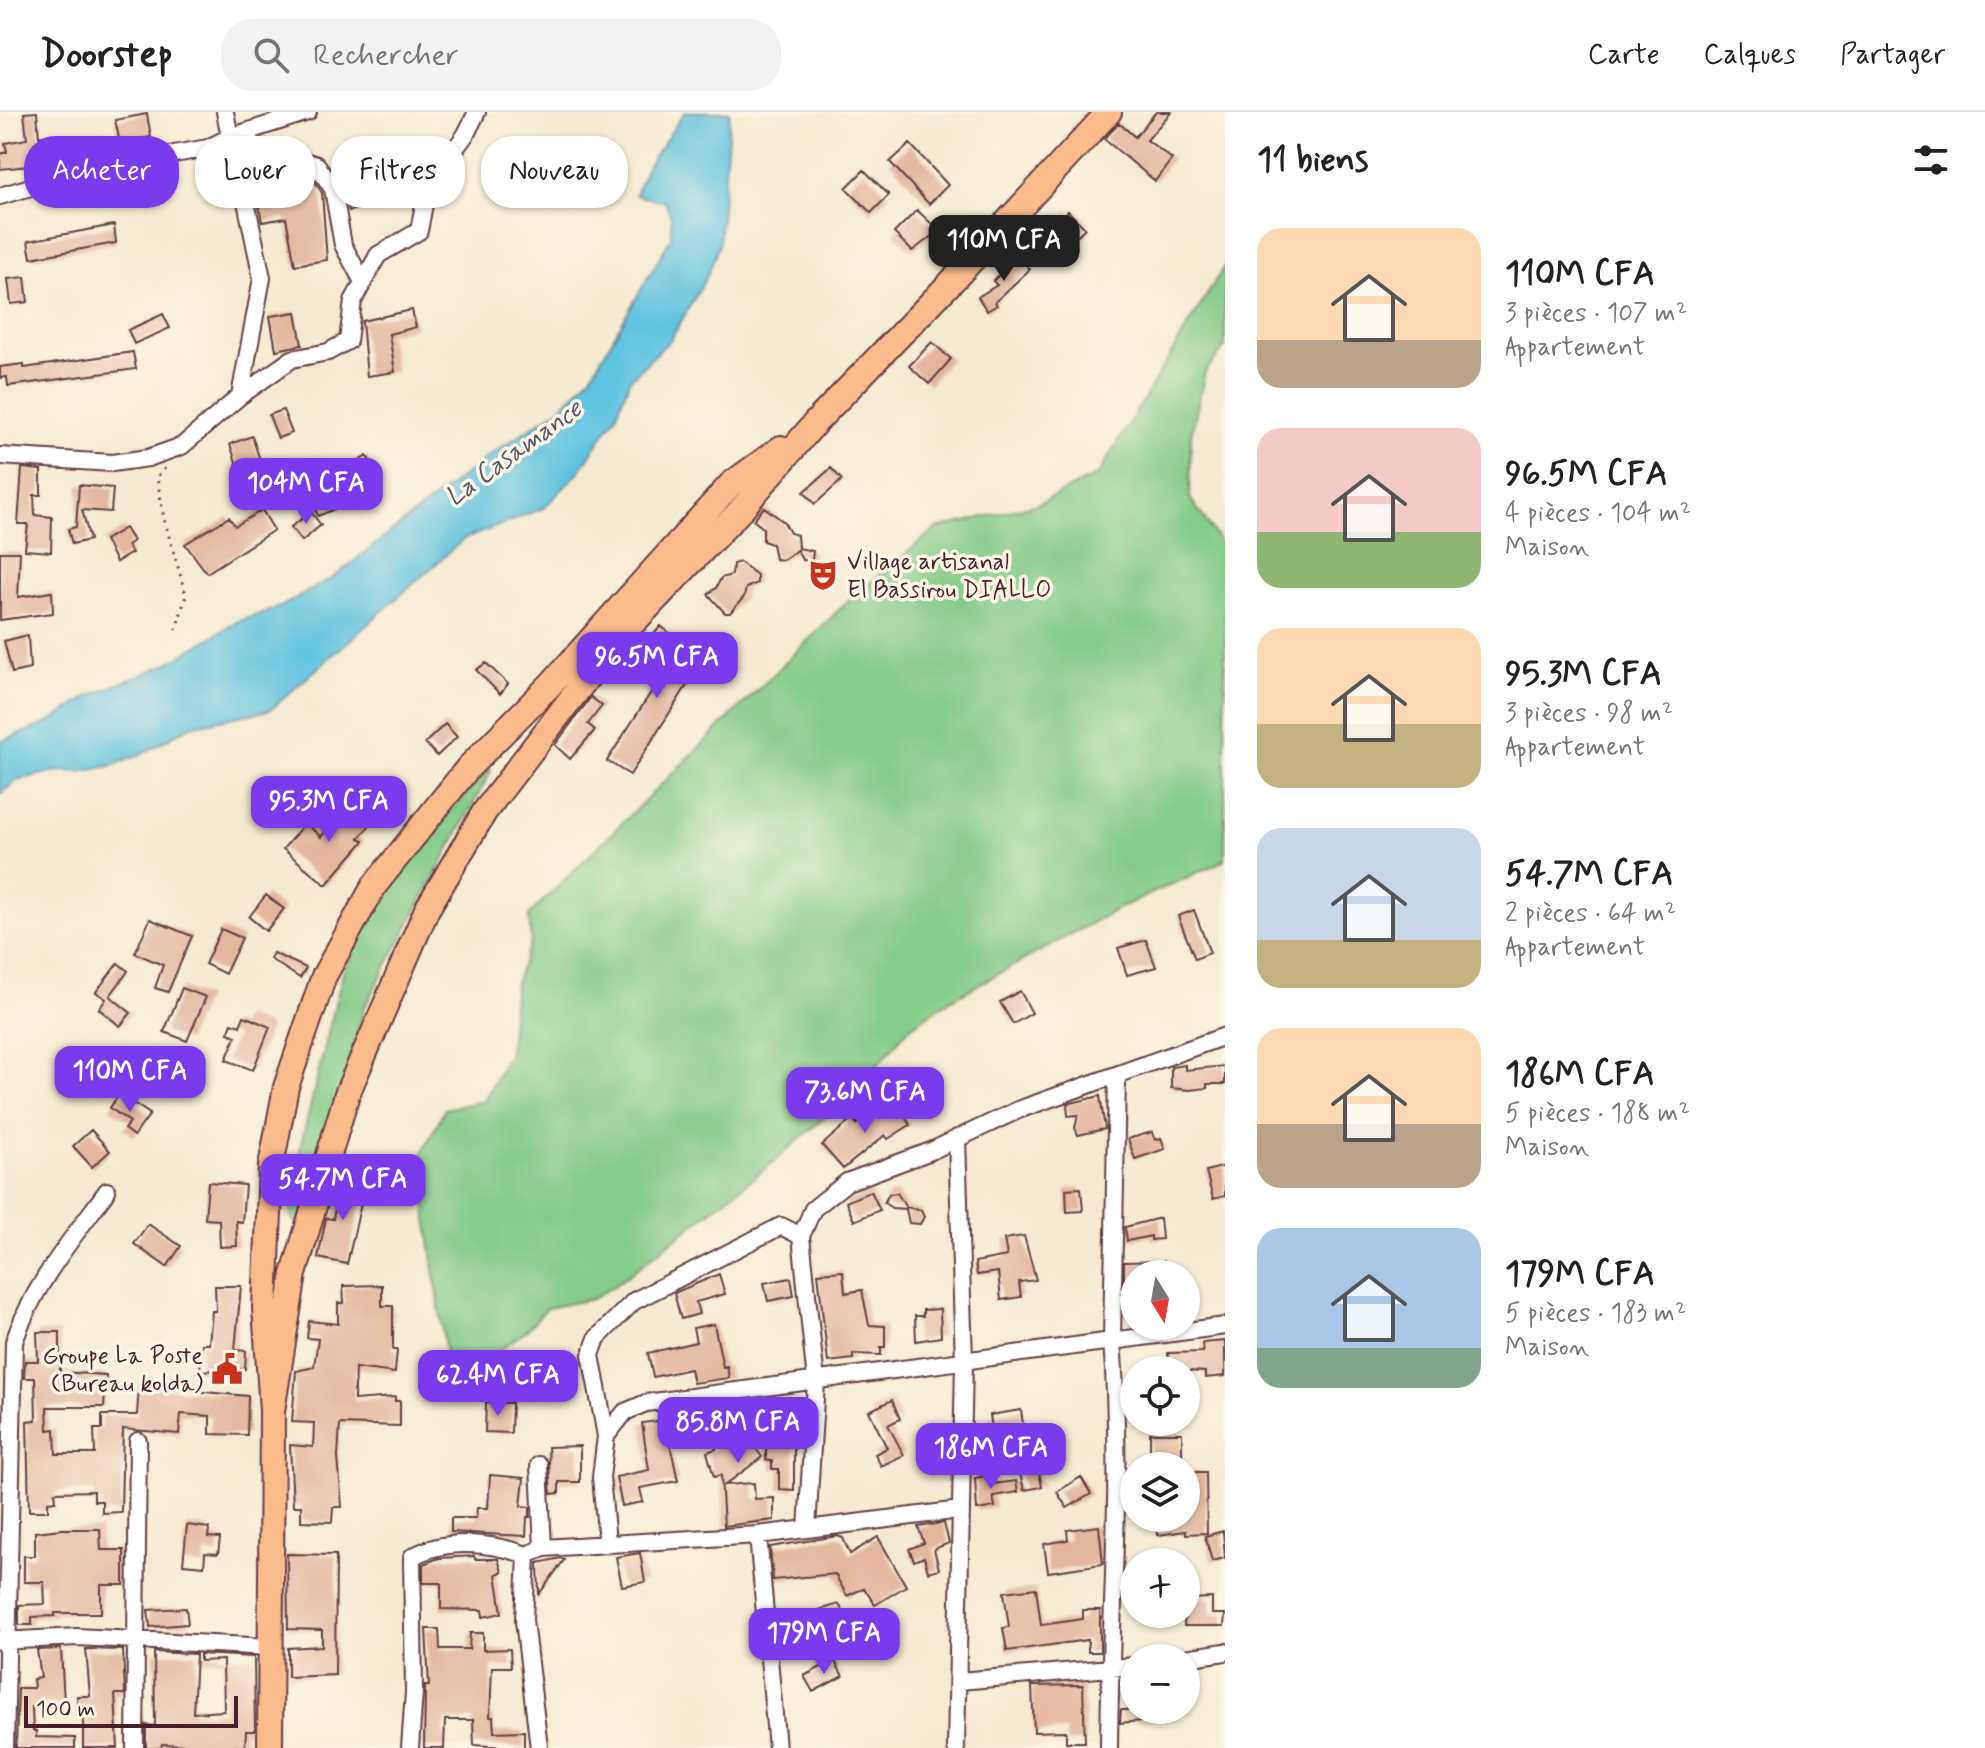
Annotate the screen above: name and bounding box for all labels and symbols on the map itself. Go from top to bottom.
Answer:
pin: 110M CFA [921,215,1087,283]
water label: La Casamance [439,392,590,515]
pin: 104M CFA [223,458,389,526]
place label: Village artisanal El Bassirou DIALLO [847,547,1052,606]
theatre icon: Village artisanal El Bassirou DIALLO [806,558,840,592]
pin: 96.5M CFA [565,632,749,700]
pin: 95.3M CFA [237,776,421,844]
pin: 110M CFA [47,1046,213,1114]
pin: 73.6M CFA [773,1067,957,1135]
pin: 54.7M CFA [251,1154,435,1222]
north arrow [1120,1260,1200,1340]
place label: Groupe La Poste (Bureau kolda) [43,1341,203,1400]
pin: 62.4M CFA [406,1350,590,1418]
public building icon: Groupe La Poste (Bureau kolda) [210,1352,244,1386]
pin: 85.8M CFA [646,1397,830,1465]
pin: 186M CFA [908,1423,1074,1491]
pin: 179M CFA [741,1608,907,1676]
scale bar [24,1692,238,1728]

